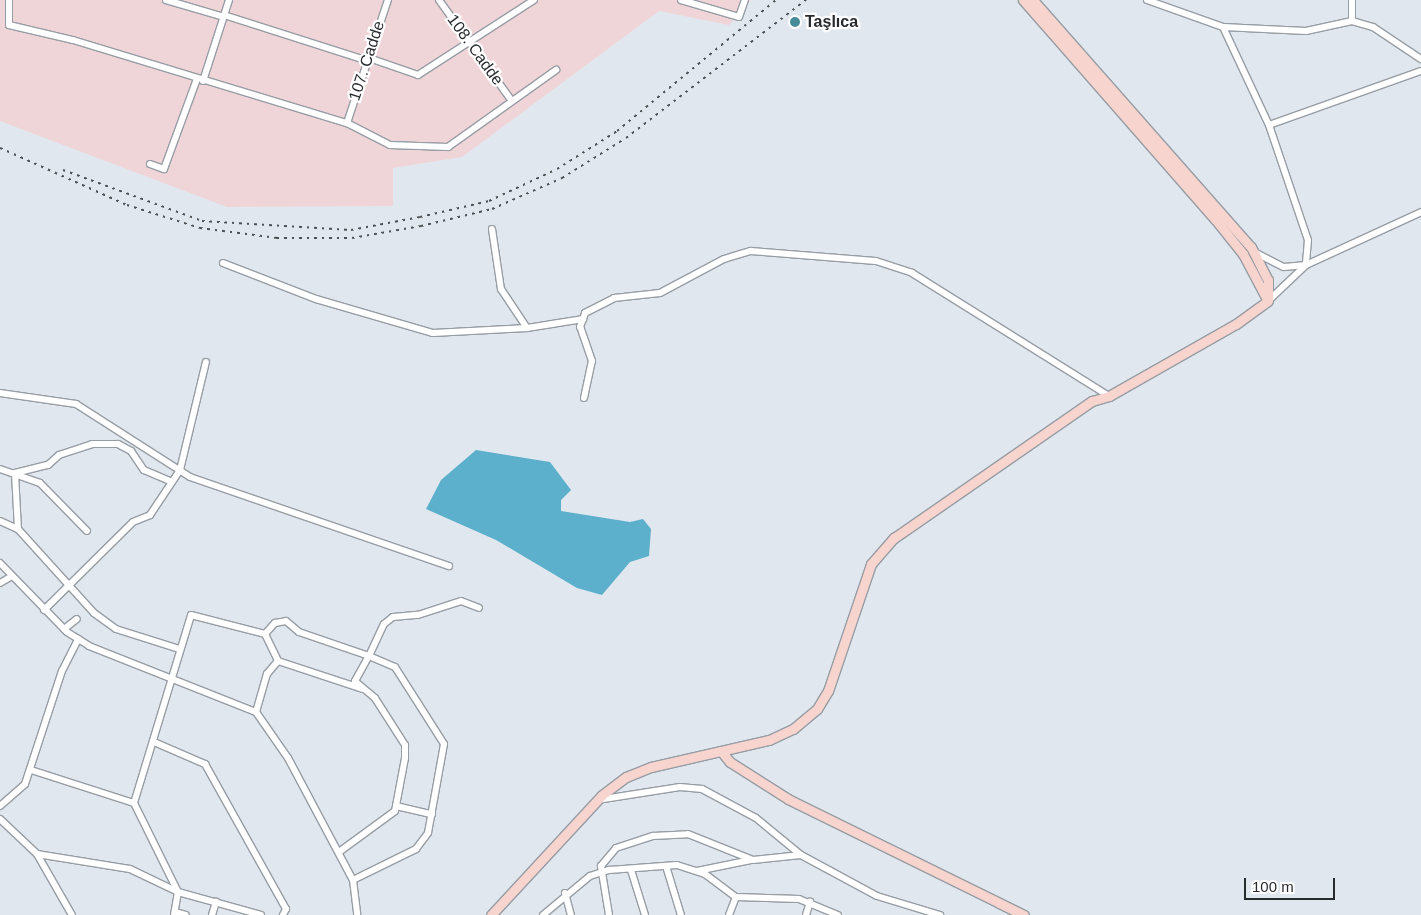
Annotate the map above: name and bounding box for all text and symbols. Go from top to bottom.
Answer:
street label: 108. Cadde [443,11,507,89]
place label: Taşlıca [805,12,858,32]
marker: Taşlıca [789,16,801,28]
street label: 107. Cadde [345,19,389,103]
scale bar [1246,868,1337,900]
text: 100 m [1252,878,1294,895]

